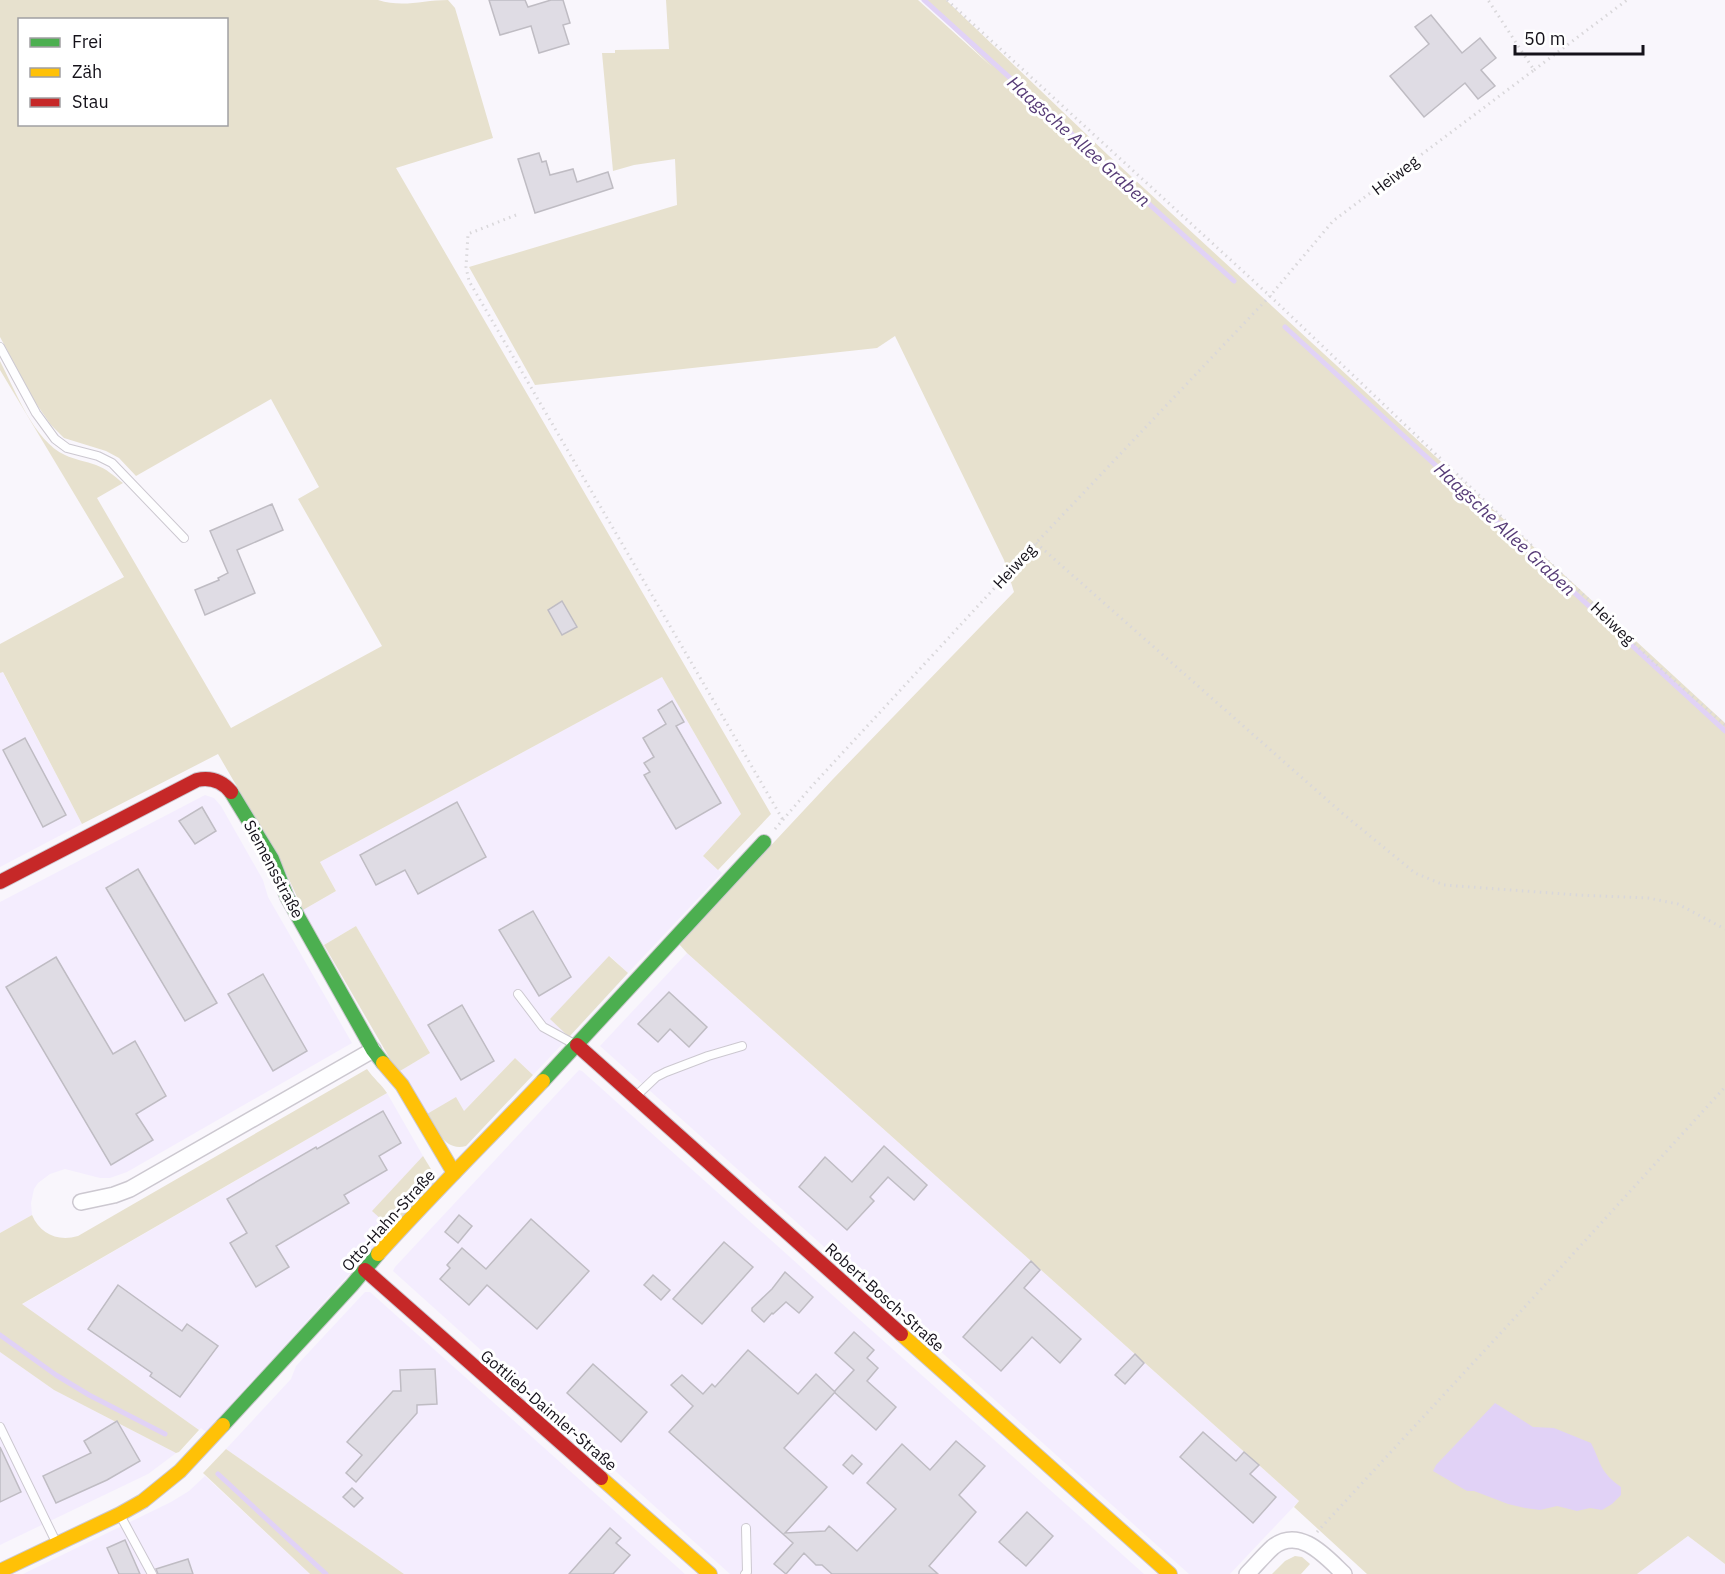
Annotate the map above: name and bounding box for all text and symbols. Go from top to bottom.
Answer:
legend [18,18,228,126]
scale bar [1515,18,1642,56]
text: 50 m [1524,27,1566,50]
text: Frei [72,30,103,53]
text: Zäh [72,60,102,83]
water label: Haagsche Allee Graben [1003,71,1155,211]
text: Stau [72,90,109,113]
street label: Heiweg [1368,151,1423,199]
water label: Haagsche Allee Graben [1430,458,1580,600]
street label: Heiweg [988,539,1040,592]
street label: Heiweg [1587,597,1640,649]
street label: Siemensstraße [240,816,308,922]
street label: Otto-Hahn-Straße [337,1165,439,1275]
street label: Robert-Bosch-Straße [821,1238,949,1356]
street label: Gottlieb-Daimler-Straße [477,1345,622,1475]

